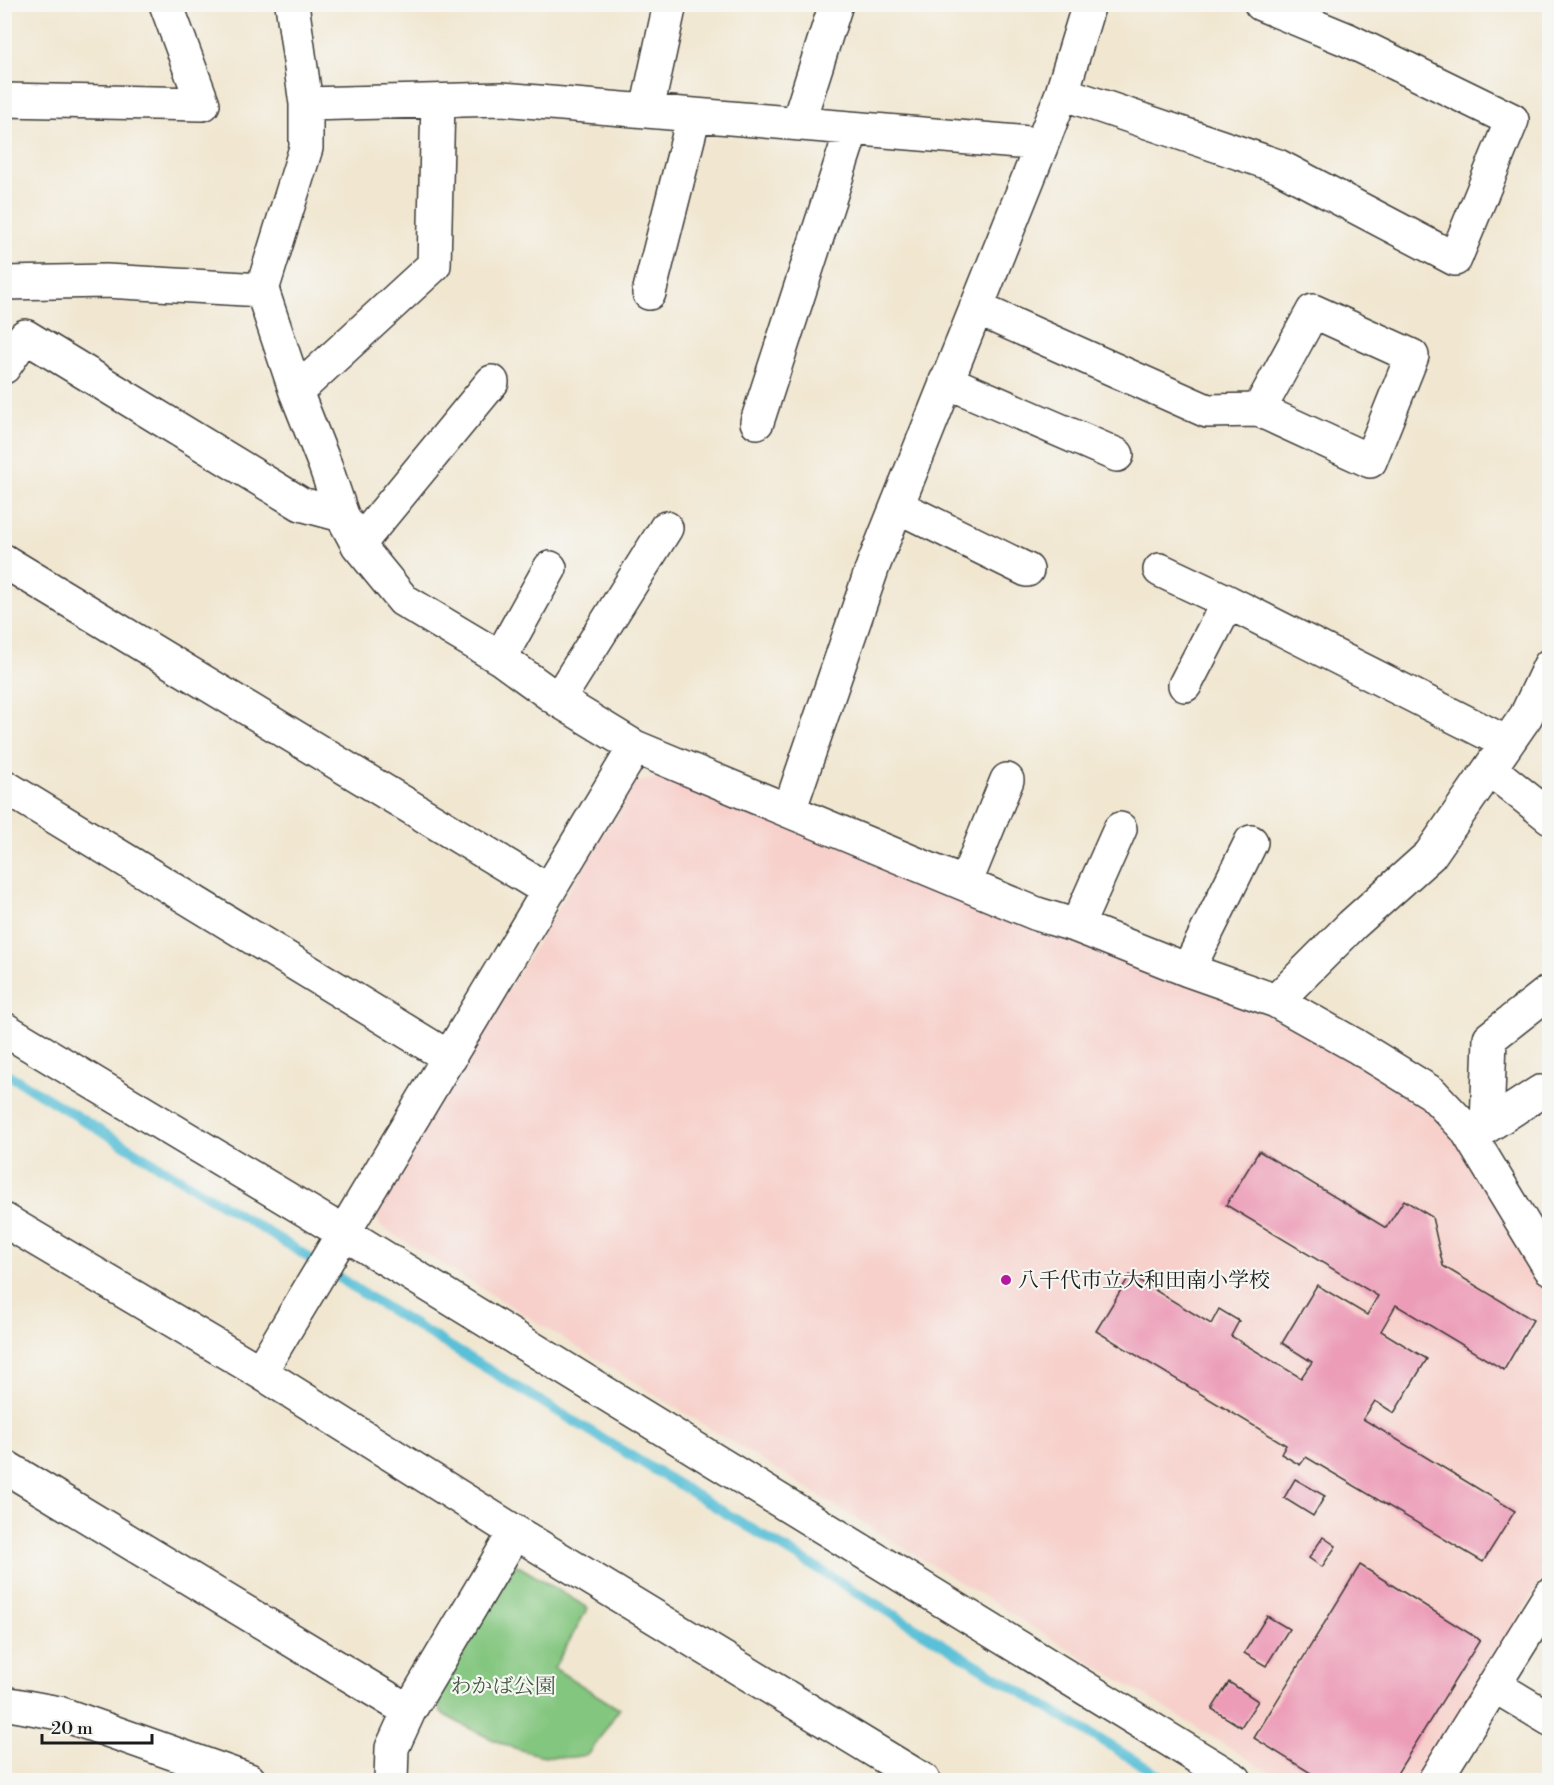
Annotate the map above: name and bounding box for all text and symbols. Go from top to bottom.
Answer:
place label: 八千代市立大和田南小学校 [1018,1268,1270,1294]
marker: 八千代市立大和田南小学校 [999,1273,1013,1287]
park label: わかば公園 [451,1674,556,1700]
scale bar [42,1707,152,1745]
text: 20 m [51,1717,93,1740]

